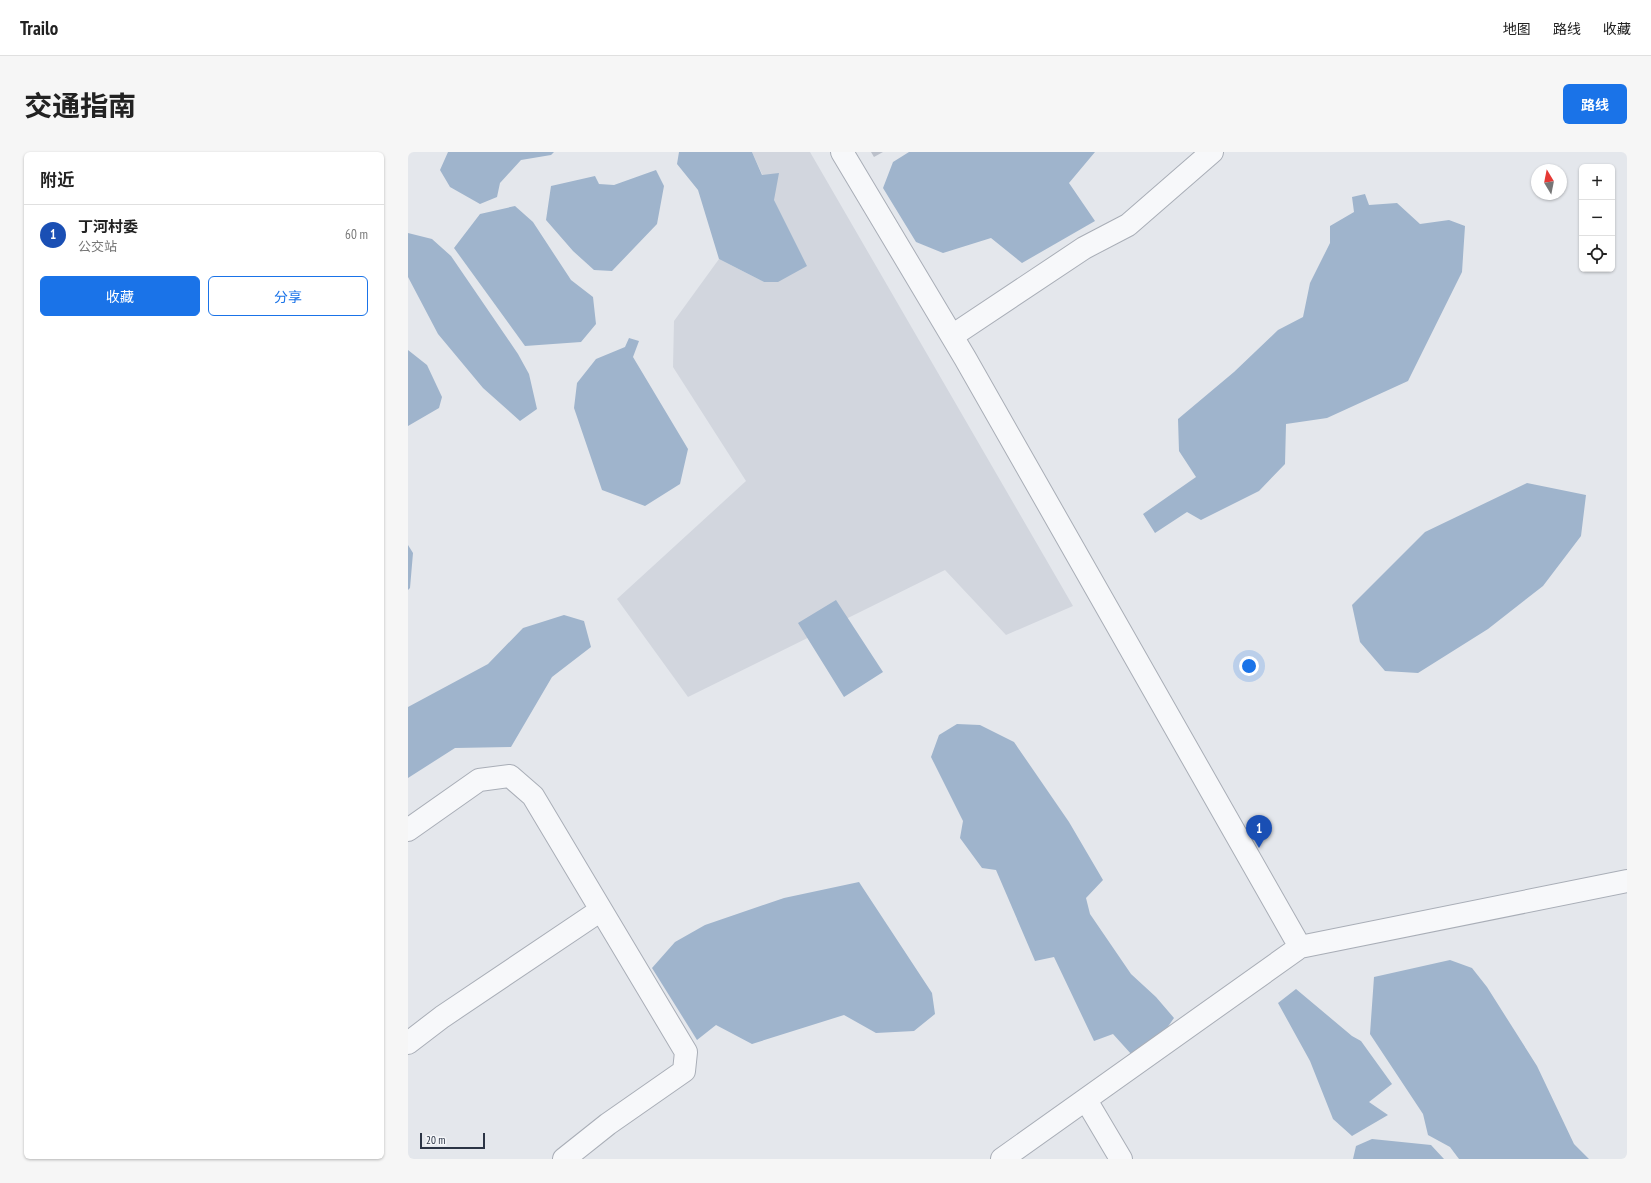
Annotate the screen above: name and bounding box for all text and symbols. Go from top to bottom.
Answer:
text: Trailo [20,16,58,40]
text: 地图 [1503,20,1531,38]
text: 路线 [1553,20,1581,38]
text: 收藏 [1603,20,1631,38]
button: 路线 [1563,84,1627,124]
text: 交通指南 [24,87,136,124]
north arrow [1531,164,1567,200]
map controls [1579,164,1615,272]
button: + [1579,164,1615,200]
text: 附近 [40,169,74,191]
button: − [1579,200,1615,236]
text: 丁河村委 [78,217,138,236]
text: 1 [50,226,56,243]
text: 60 m [345,226,368,243]
button: locate [1579,236,1615,272]
text: 公交站 [78,238,117,255]
button: 收藏 [40,276,200,316]
button: 分享 [208,276,368,316]
your location [1239,656,1259,676]
pin: 1 [1246,815,1272,848]
scale bar [420,1131,485,1150]
text: 20 m [426,1133,445,1147]

